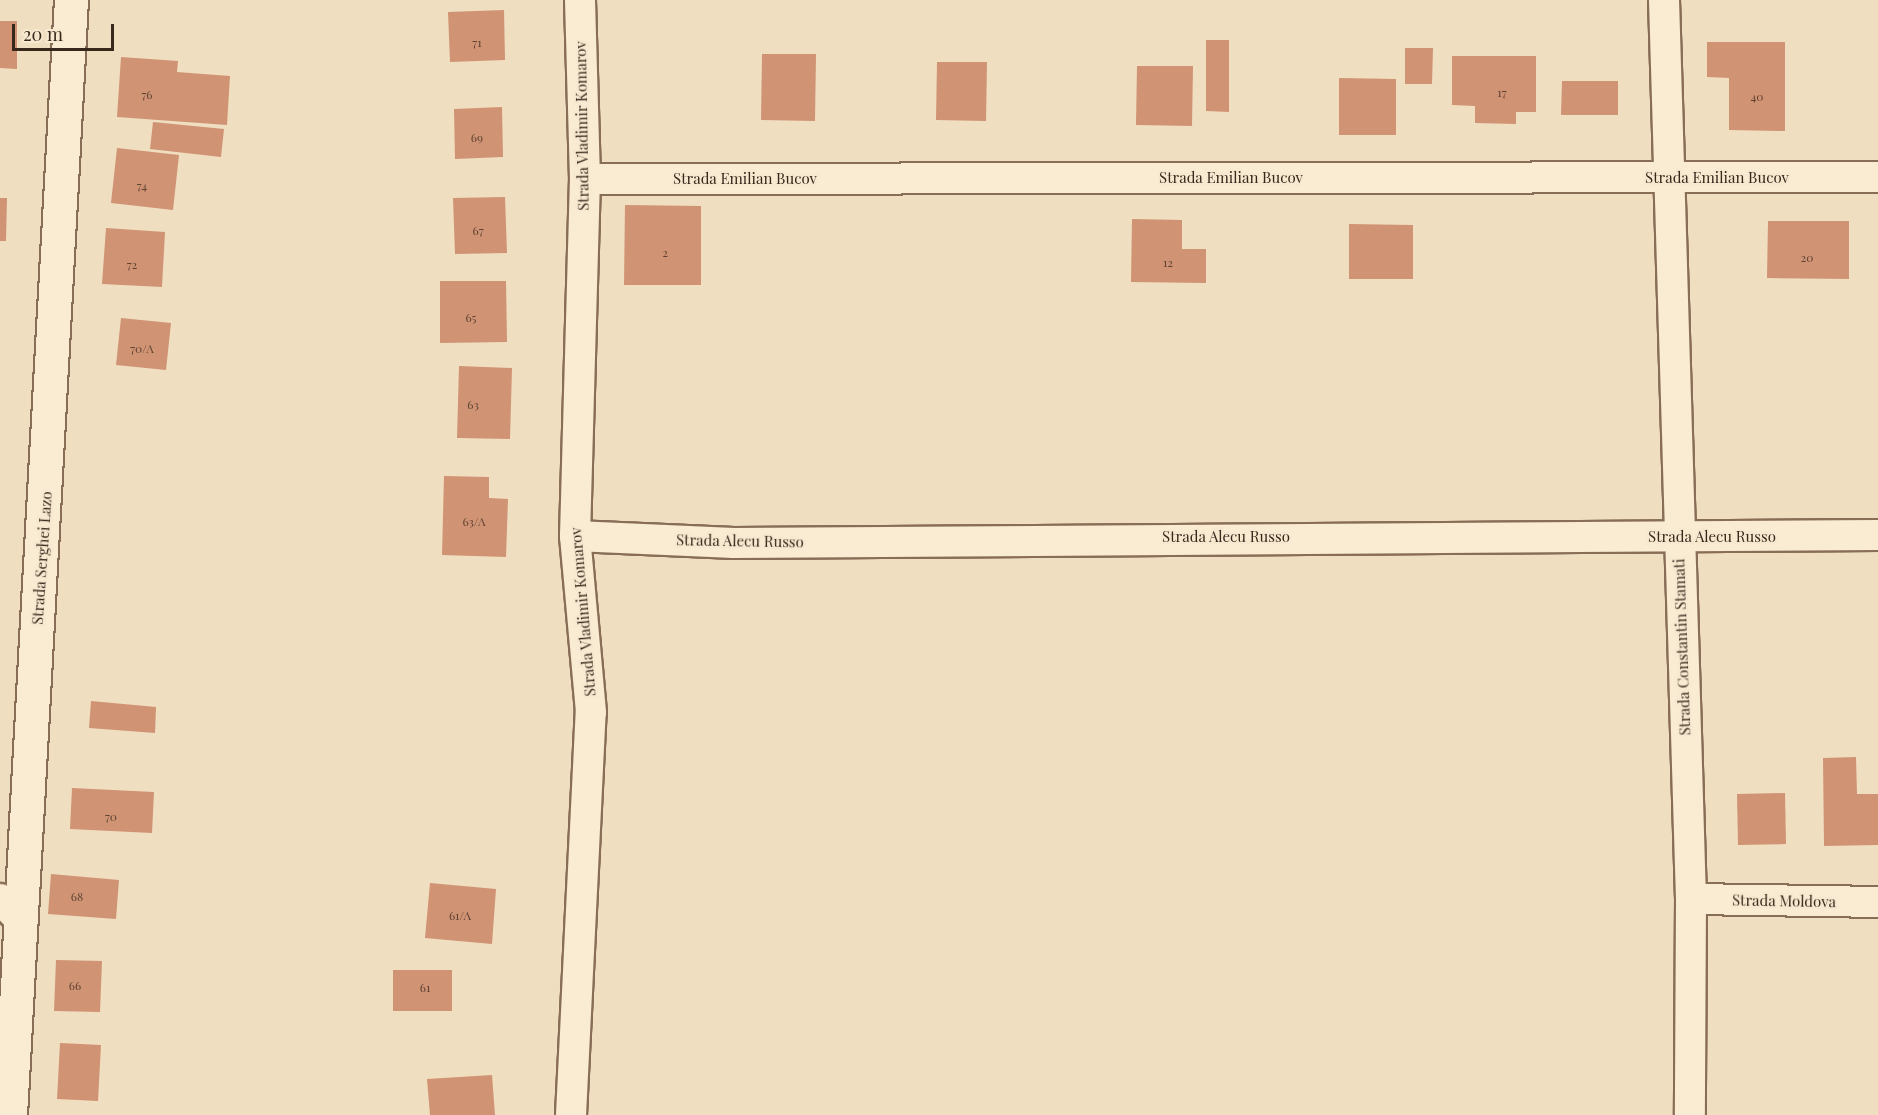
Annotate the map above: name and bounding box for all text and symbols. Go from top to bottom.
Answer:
scale bar [15,12,117,50]
text: 20 m [23,22,63,46]
house number: 71 [472,36,482,50]
street label: Strada Vladimir Komarov [572,41,592,211]
house number: 17 [1497,86,1507,100]
house number: 76 [141,88,153,102]
house number: 40 [1750,90,1764,104]
house number: 69 [471,131,483,145]
street label: Strada Emilian Bucov [1159,169,1303,187]
street label: Strada Emilian Bucov [1645,169,1789,187]
street label: Strada Emilian Bucov [673,170,817,188]
house number: 74 [137,179,147,193]
house number: 67 [472,224,484,238]
house number: 2 [662,246,668,260]
house number: 20 [1801,251,1813,265]
house number: 12 [1163,256,1173,270]
house number: 72 [127,258,137,272]
house number: 65 [465,311,477,325]
house number: 70/A [130,342,154,356]
house number: 63 [467,398,479,412]
street label: Strada Serghei Lazo [28,491,56,625]
house number: 63/A [462,515,486,529]
street label: Strada Vladimir Komarov [567,526,599,698]
street label: Strada Alecu Russo [1162,528,1290,546]
street label: Strada Alecu Russo [1648,528,1776,546]
street label: Strada Alecu Russo [676,531,804,551]
street label: Strada Constantin Stamati [1670,558,1694,736]
house number: 70 [105,810,117,824]
house number: 68 [71,890,83,904]
street label: Strada Moldova [1732,891,1836,911]
house number: 61/A [449,909,471,923]
house number: 66 [69,979,81,993]
house number: 61 [420,981,430,995]

